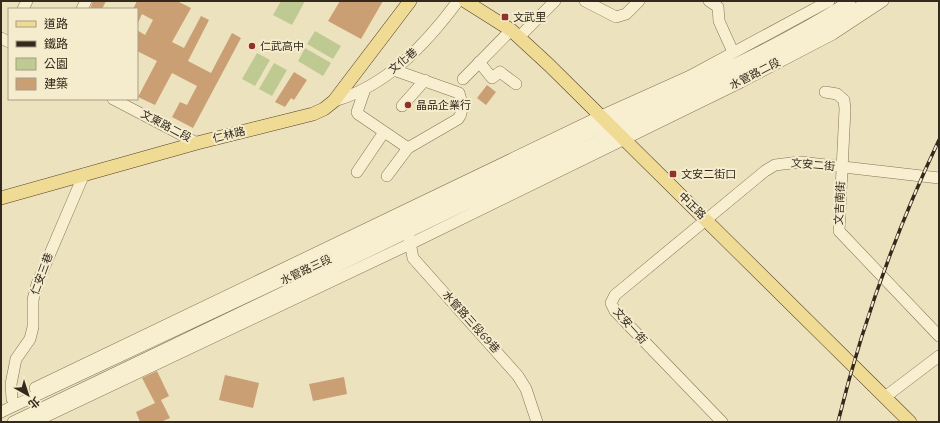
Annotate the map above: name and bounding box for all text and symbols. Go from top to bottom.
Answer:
legend [8,8,138,100]
place label: 文武里 [513,11,546,24]
marker: 文武里 [500,12,510,22]
text: 道路 [44,17,68,31]
text: 鐵路 [44,37,68,51]
place label: 仁武高中 [260,40,304,53]
marker: 仁武高中 [247,41,257,51]
street label: 文化巷 [386,45,420,77]
street label: 水管路二段 [728,56,782,92]
text: 公園 [44,57,68,71]
text: 建築 [44,77,68,91]
place label: 晶品企業行 [416,99,471,112]
marker: 晶品企業行 [403,100,413,110]
street label: 文東路二段 [139,107,193,145]
street label: 仁林路 [211,125,247,145]
street label: 文安二街 [791,157,835,173]
place label: 文安二街口 [681,168,736,181]
marker: 文安二街口 [668,169,678,179]
street label: 文吉南街 [832,181,848,225]
street label: 中正路 [676,190,708,222]
street label: 仁安三巷 [28,251,56,297]
street label: 水管路三段 [278,252,334,288]
street label: 水管路三段69巷 [440,288,502,356]
street label: 文安一街 [610,305,650,347]
north arrow [8,375,48,415]
text: 北 [26,394,42,411]

